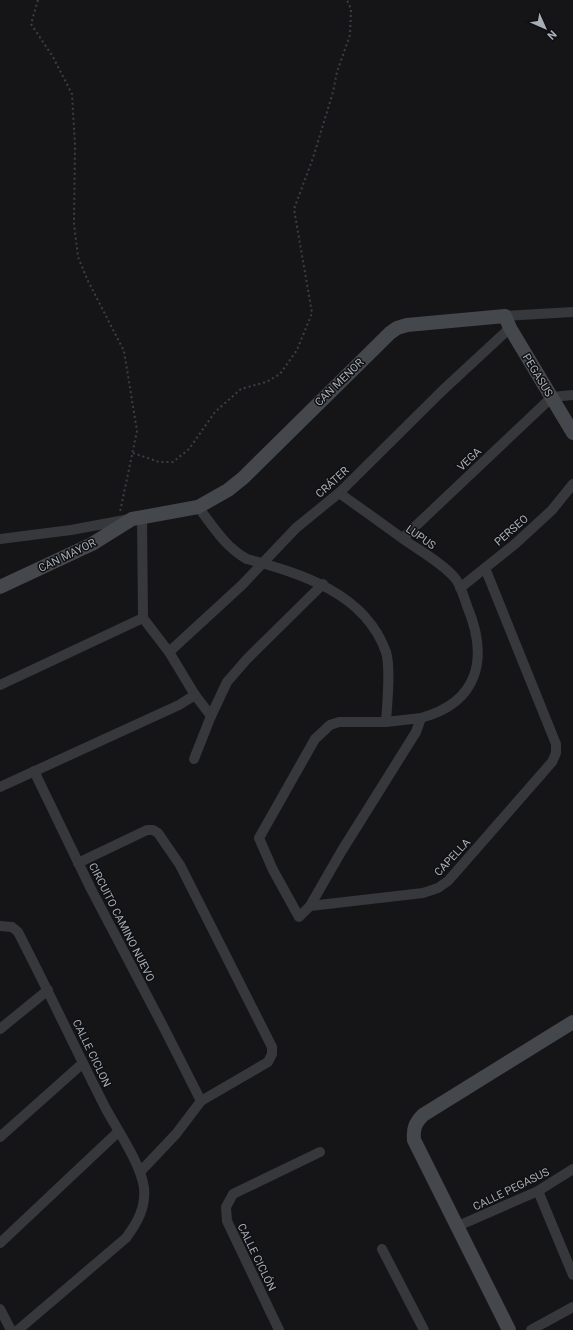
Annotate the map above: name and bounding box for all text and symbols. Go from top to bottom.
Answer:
north arrow [525,8,565,48]
text: N [544,27,559,42]
street label: PEGASUS [520,351,556,400]
street label: CAN MENOR [312,356,367,409]
street label: VEGA [455,444,484,474]
street label: CRÁTER [313,464,352,501]
street label: PERSEO [492,512,531,549]
street label: LUPUS [403,523,438,553]
street label: CAN MAYOR [36,536,98,575]
street label: CAPELLA [432,835,474,879]
street label: CIRCUITO CAMINO NUEVO [86,861,157,984]
street label: CALLE CICLON [70,1017,113,1089]
street label: CALLE PEGASUS [471,1165,552,1214]
street label: CALLE CICLÓN [235,1221,278,1293]

